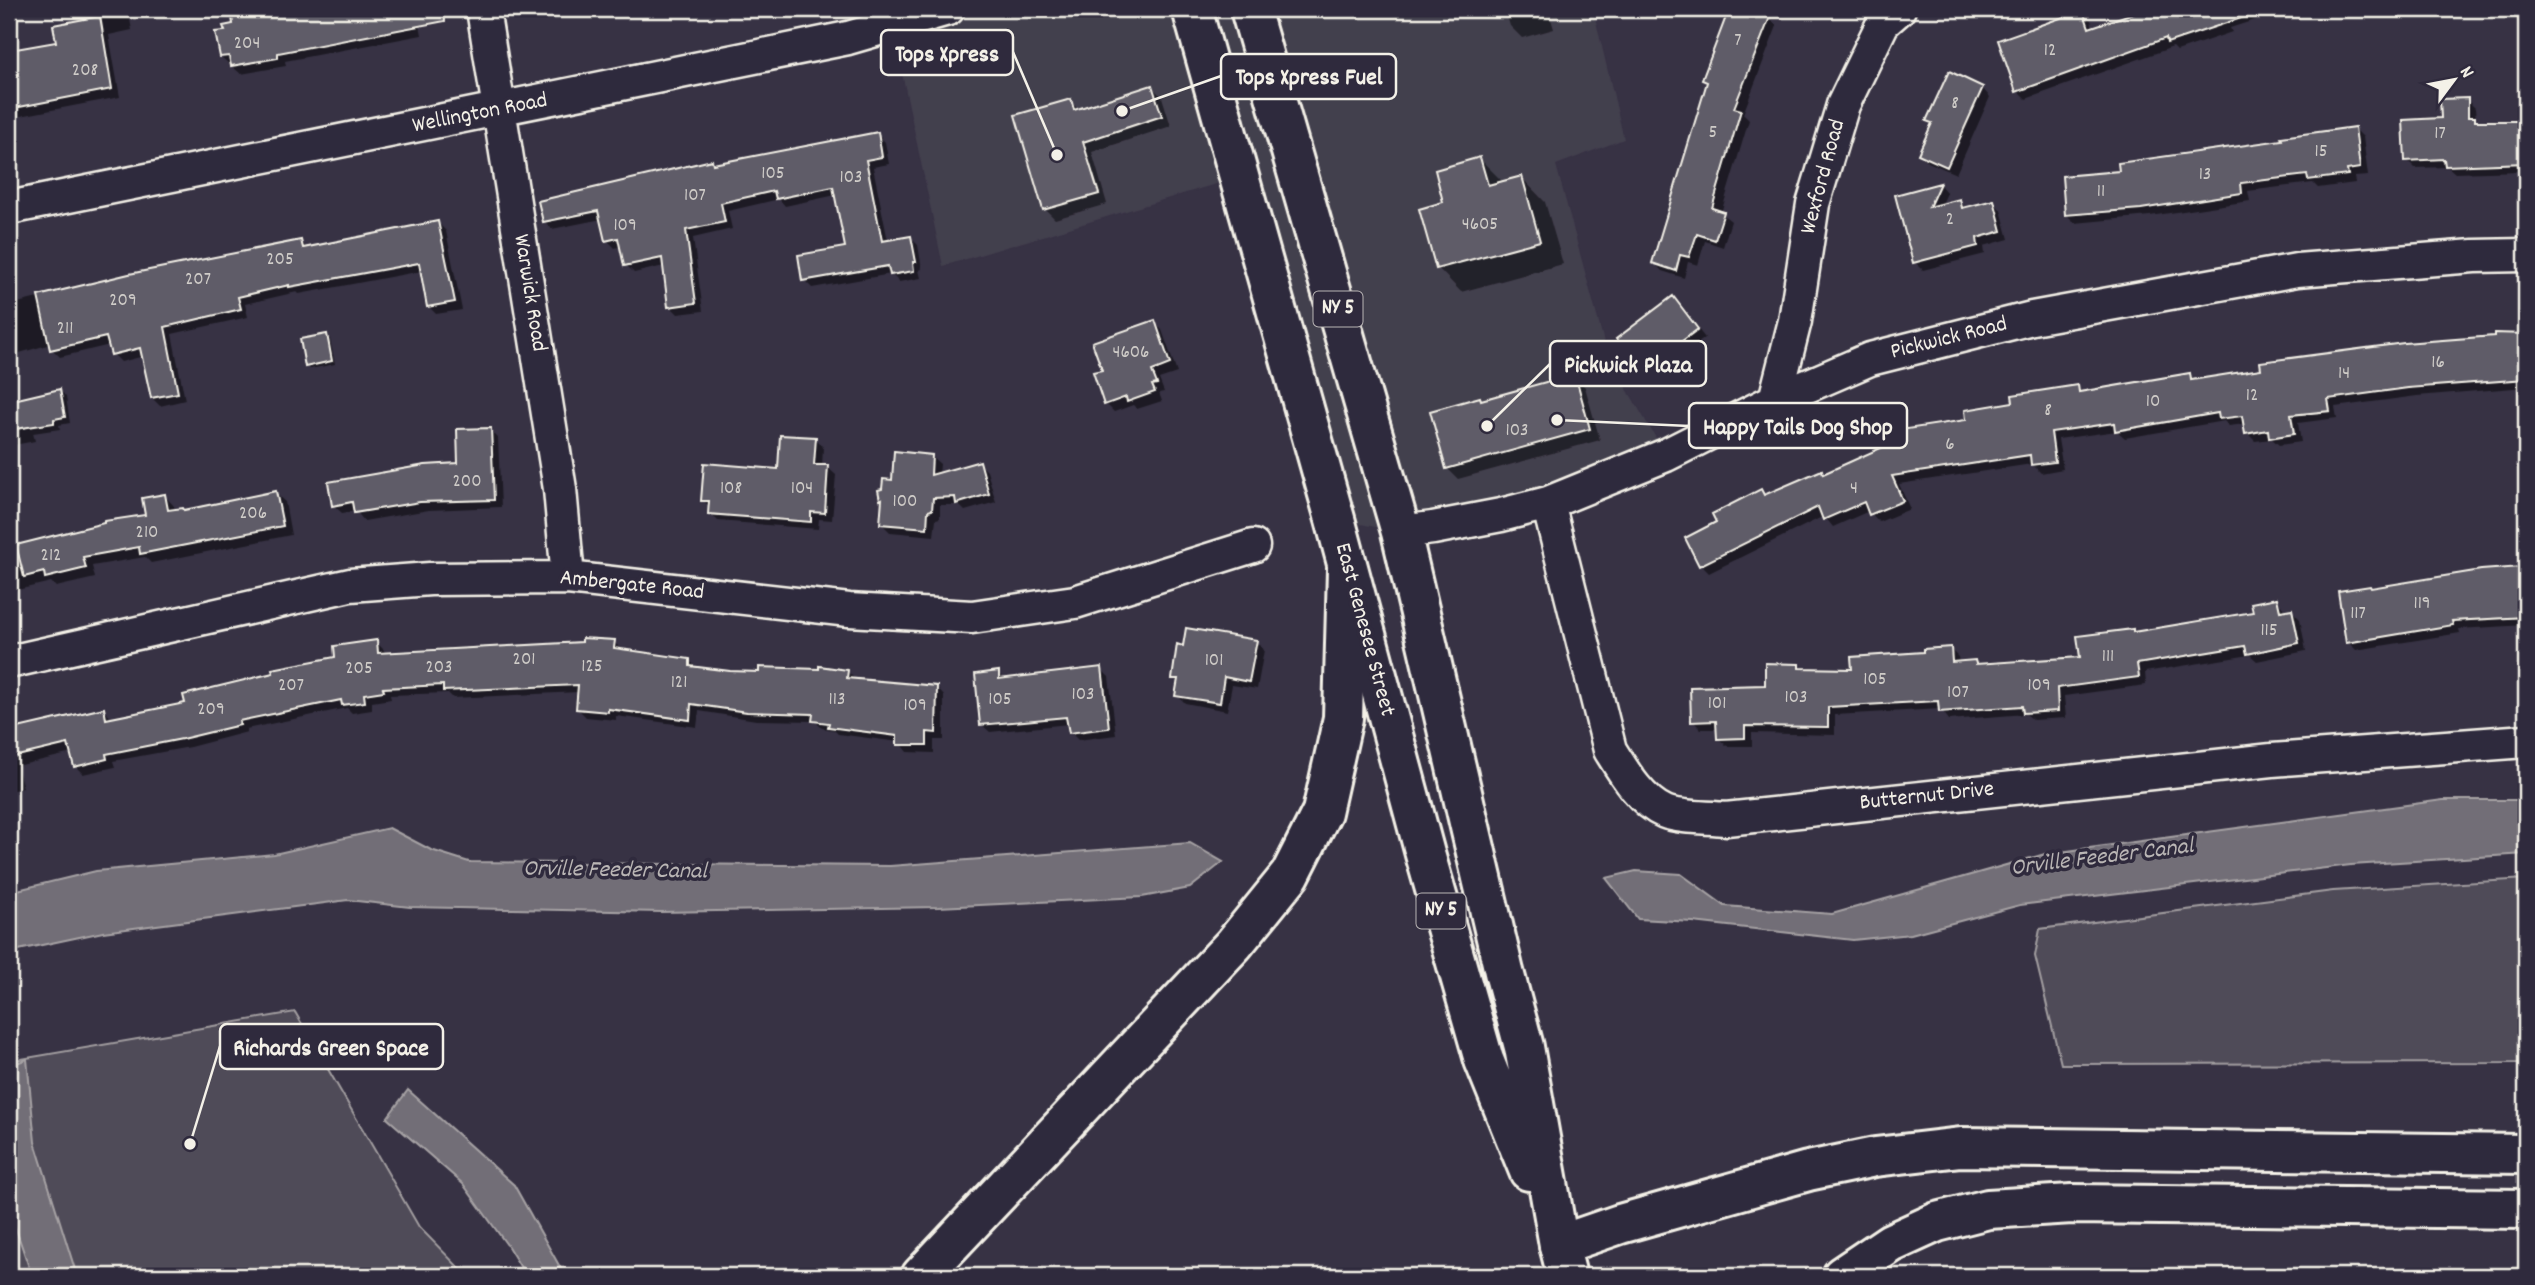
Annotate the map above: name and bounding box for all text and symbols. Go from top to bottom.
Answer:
house number: 7 [1734,28,1742,55]
callout: Tops Xpress [881,30,1013,75]
house number: 204 [234,31,260,58]
house number: 12 [2044,38,2056,65]
text: Tops Xpress [895,39,999,73]
north arrow [2420,46,2490,116]
callout: Tops Xpress Fuel [1221,54,1396,99]
house number: 208 [72,58,98,85]
text: Tops Xpress Fuel [1236,62,1383,96]
text: N [2452,62,2479,84]
street label: Wellington Road [410,85,550,143]
house number: 8 [1951,91,1959,118]
street label: Wexford Road [1793,116,1855,238]
house number: 5 [1709,120,1717,147]
house number: 17 [2434,121,2446,148]
house number: 15 [2315,139,2327,166]
house number: 105 [761,161,785,188]
house number: 13 [2199,162,2211,189]
house number: 103 [840,165,862,192]
house number: 11 [2097,179,2105,206]
house number: 107 [684,183,706,210]
house number: 2 [1946,207,1954,234]
house number: 4605 [1462,212,1498,239]
house number: 109 [613,213,637,240]
street label: Warwick Road [503,232,555,354]
house number: 205 [266,247,294,274]
house number: 207 [185,267,211,294]
house number: 209 [109,288,137,315]
road number: NY 5 [1314,292,1362,326]
street label: Pickwick Road [1887,309,2011,369]
house number: 211 [57,316,73,343]
house number: 4606 [1113,340,1149,367]
callout: Pickwick Plaza [1550,341,1706,386]
text: Pickwick Plaza [1564,350,1693,384]
house number: 16 [2431,350,2445,377]
house number: 14 [2338,361,2350,388]
house number: 12 [2246,383,2258,410]
house number: 10 [2146,389,2160,416]
house number: 8 [2044,398,2052,425]
callout: Happy Tails Dog Shop [1689,403,1907,448]
text: Happy Tails Dog Shop [1703,412,1893,446]
house number: 103 [1506,418,1528,445]
house number: 6 [1945,432,1955,459]
house number: 200 [452,469,482,496]
house number: 108 [720,476,742,503]
house number: 104 [791,476,813,503]
house number: 4 [1850,476,1858,503]
house number: 100 [893,489,917,516]
house number: 206 [239,501,267,528]
house number: 210 [136,520,158,547]
street label: East Genesee Street [1325,540,1403,720]
house number: 212 [41,543,61,570]
street label: Ambergate Road [558,562,706,610]
house number: 119 [2413,591,2431,618]
house number: 117 [2350,601,2366,628]
house number: 115 [2260,618,2278,645]
house number: 111 [2102,644,2114,671]
house number: 201 [513,647,535,674]
house number: 101 [1205,648,1223,675]
house number: 125 [581,654,603,681]
house number: 203 [425,655,453,682]
house number: 205 [345,656,373,683]
house number: 105 [1863,667,1887,694]
house number: 121 [671,670,687,697]
house number: 207 [278,673,304,700]
house number: 109 [2027,673,2051,700]
house number: 107 [1947,680,1969,707]
house number: 103 [1072,682,1094,709]
house number: 103 [1785,685,1807,712]
house number: 113 [829,687,845,714]
house number: 105 [988,687,1012,714]
house number: 101 [1708,691,1726,718]
house number: 109 [903,693,927,720]
house number: 209 [197,697,225,724]
street label: Butternut Drive [1858,774,1996,820]
water label: Orville Feeder Canal [2009,830,2198,886]
water label: Orville Feeder Canal [523,852,709,890]
road number: NY 5 [1416,894,1466,928]
callout: Richards Green Space [220,1024,443,1069]
text: Richards Green Space [233,1033,429,1067]

